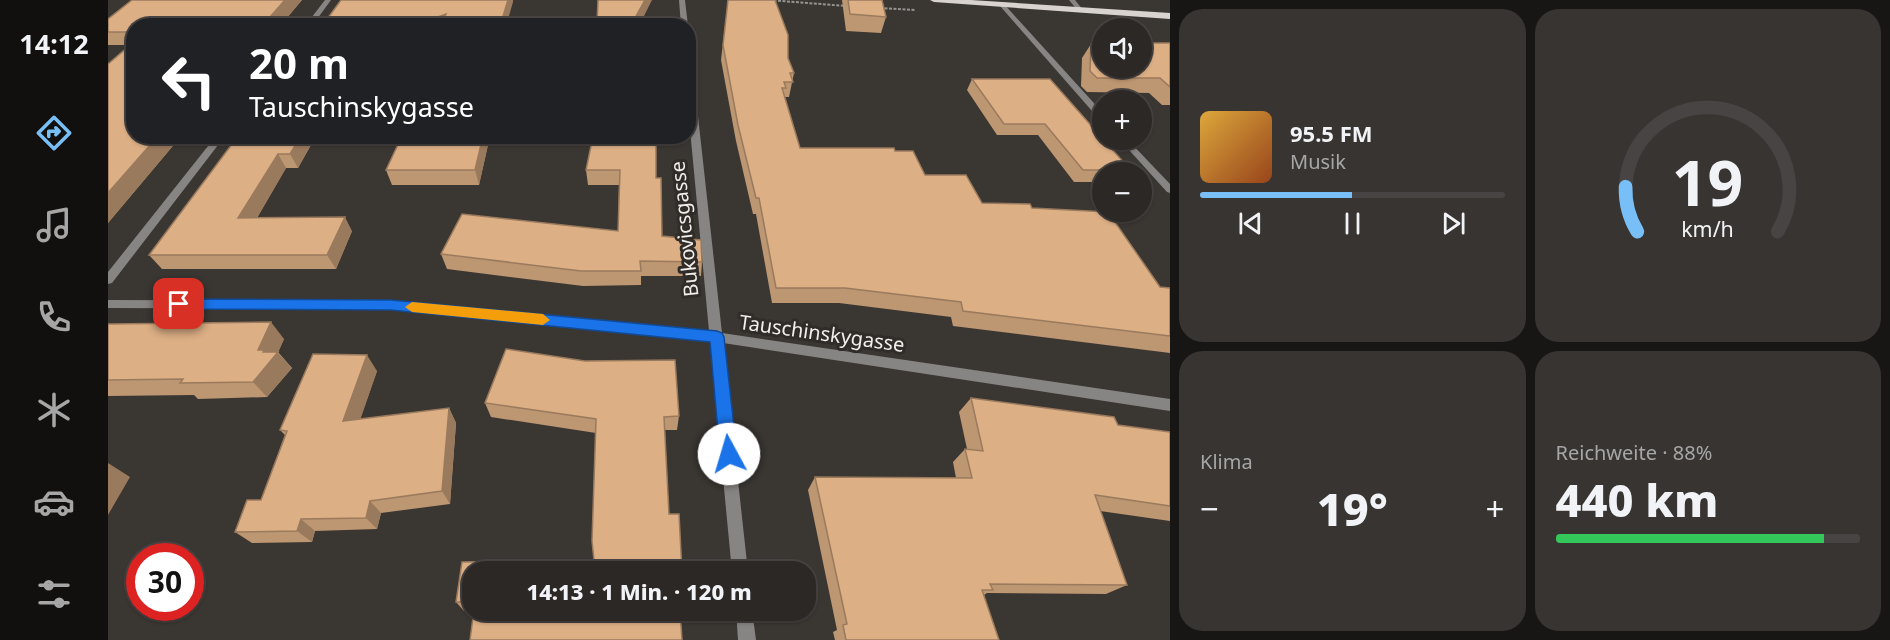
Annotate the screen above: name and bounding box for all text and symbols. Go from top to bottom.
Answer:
map controls [1092,18,1152,222]
button: sound [1092,18,1152,78]
text: 14:12 [19,25,89,62]
text: 20 m [249,34,349,91]
icon: left [150,42,228,120]
text: Tauschinskygasse [249,88,474,125]
button: + [1092,90,1152,150]
icon: directions [33,112,75,154]
text: 95.5 FM [1290,118,1372,148]
text: 19 [1672,140,1743,225]
text: Musik [1290,148,1346,175]
street label: Bukovicsgasse [663,160,705,298]
button: − [1092,162,1152,222]
icon: music [33,204,75,246]
icon: previous [1234,207,1267,240]
icon: pause [1336,207,1369,240]
icon: next [1437,207,1470,240]
text: km/h [1681,215,1734,244]
pin [153,278,204,329]
icon: arrive [162,287,195,320]
icon: phone [33,296,75,338]
street label: Tauschinskygasse [738,308,906,358]
icon: climate [33,389,75,431]
position arrow [697,422,761,486]
text: Reichweite · 88% [1556,439,1712,466]
text: Klima [1200,448,1253,475]
text: 440 km [1556,469,1718,530]
text: 19° [1317,478,1388,539]
icon: car [33,481,75,523]
text: − [1200,486,1219,531]
text: + [1486,486,1505,531]
speed limit sign: 30 [126,543,204,621]
icon: filters [33,573,75,615]
text: 14:13 · 1 Min. · 120 m [526,576,752,606]

